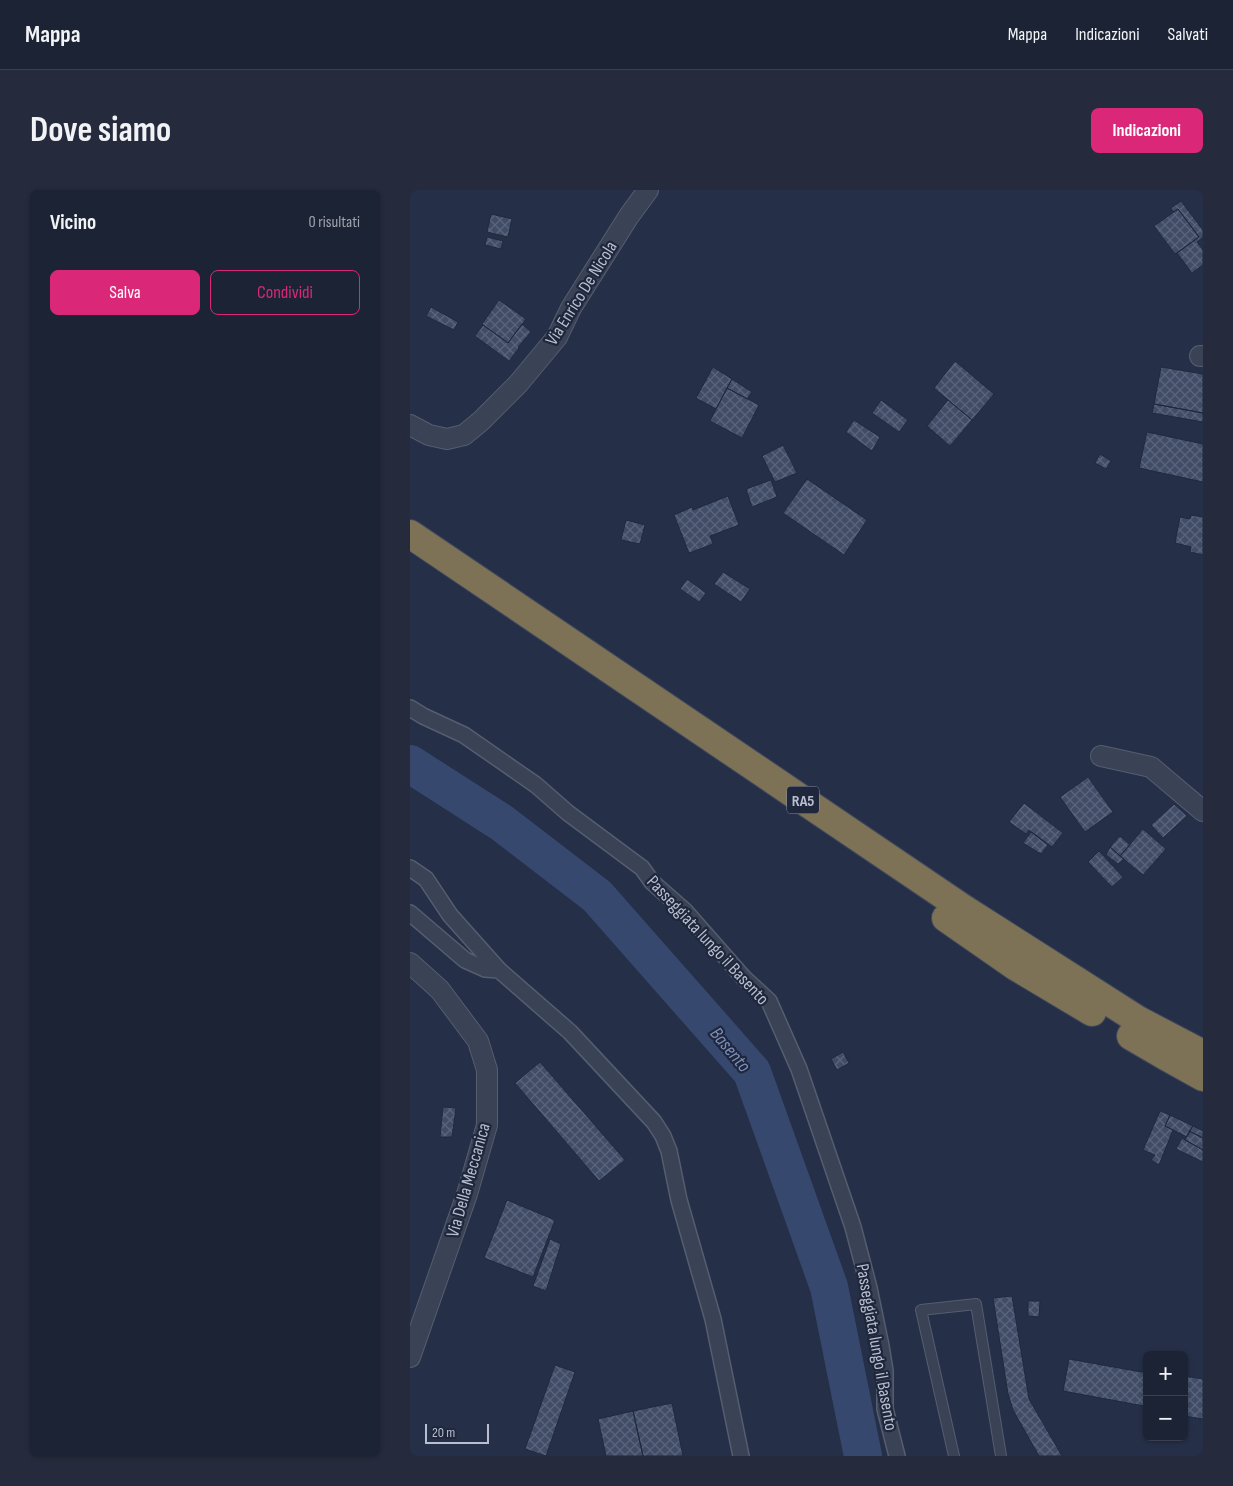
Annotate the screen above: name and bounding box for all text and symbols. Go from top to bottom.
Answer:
text: Mappa [25,20,81,49]
text: Mappa [1008,24,1047,45]
text: Indicazioni [1075,24,1140,45]
text: Salvati [1168,24,1208,45]
button: Indicazioni [1091,108,1203,153]
text: Dove siamo [30,109,171,152]
text: Vicino [50,210,96,235]
text: 0 risultati [309,213,360,232]
street label: Via Enrico De Nicola [541,237,622,349]
button: Salva [50,270,200,315]
button: Condividi [210,270,360,315]
road number: RA5 [787,786,819,814]
street label: Passeggiata lungo il Basento [642,871,773,1009]
water label: Basento [705,1023,755,1077]
street label: Via Della Meccanica [442,1121,495,1240]
street label: Passeggiata lungo il Basento [851,1262,902,1432]
map controls [1143,1351,1188,1441]
button: + [1143,1351,1188,1396]
button: − [1143,1396,1188,1441]
scale bar [425,1421,489,1444]
text: 20 m [432,1424,455,1441]

